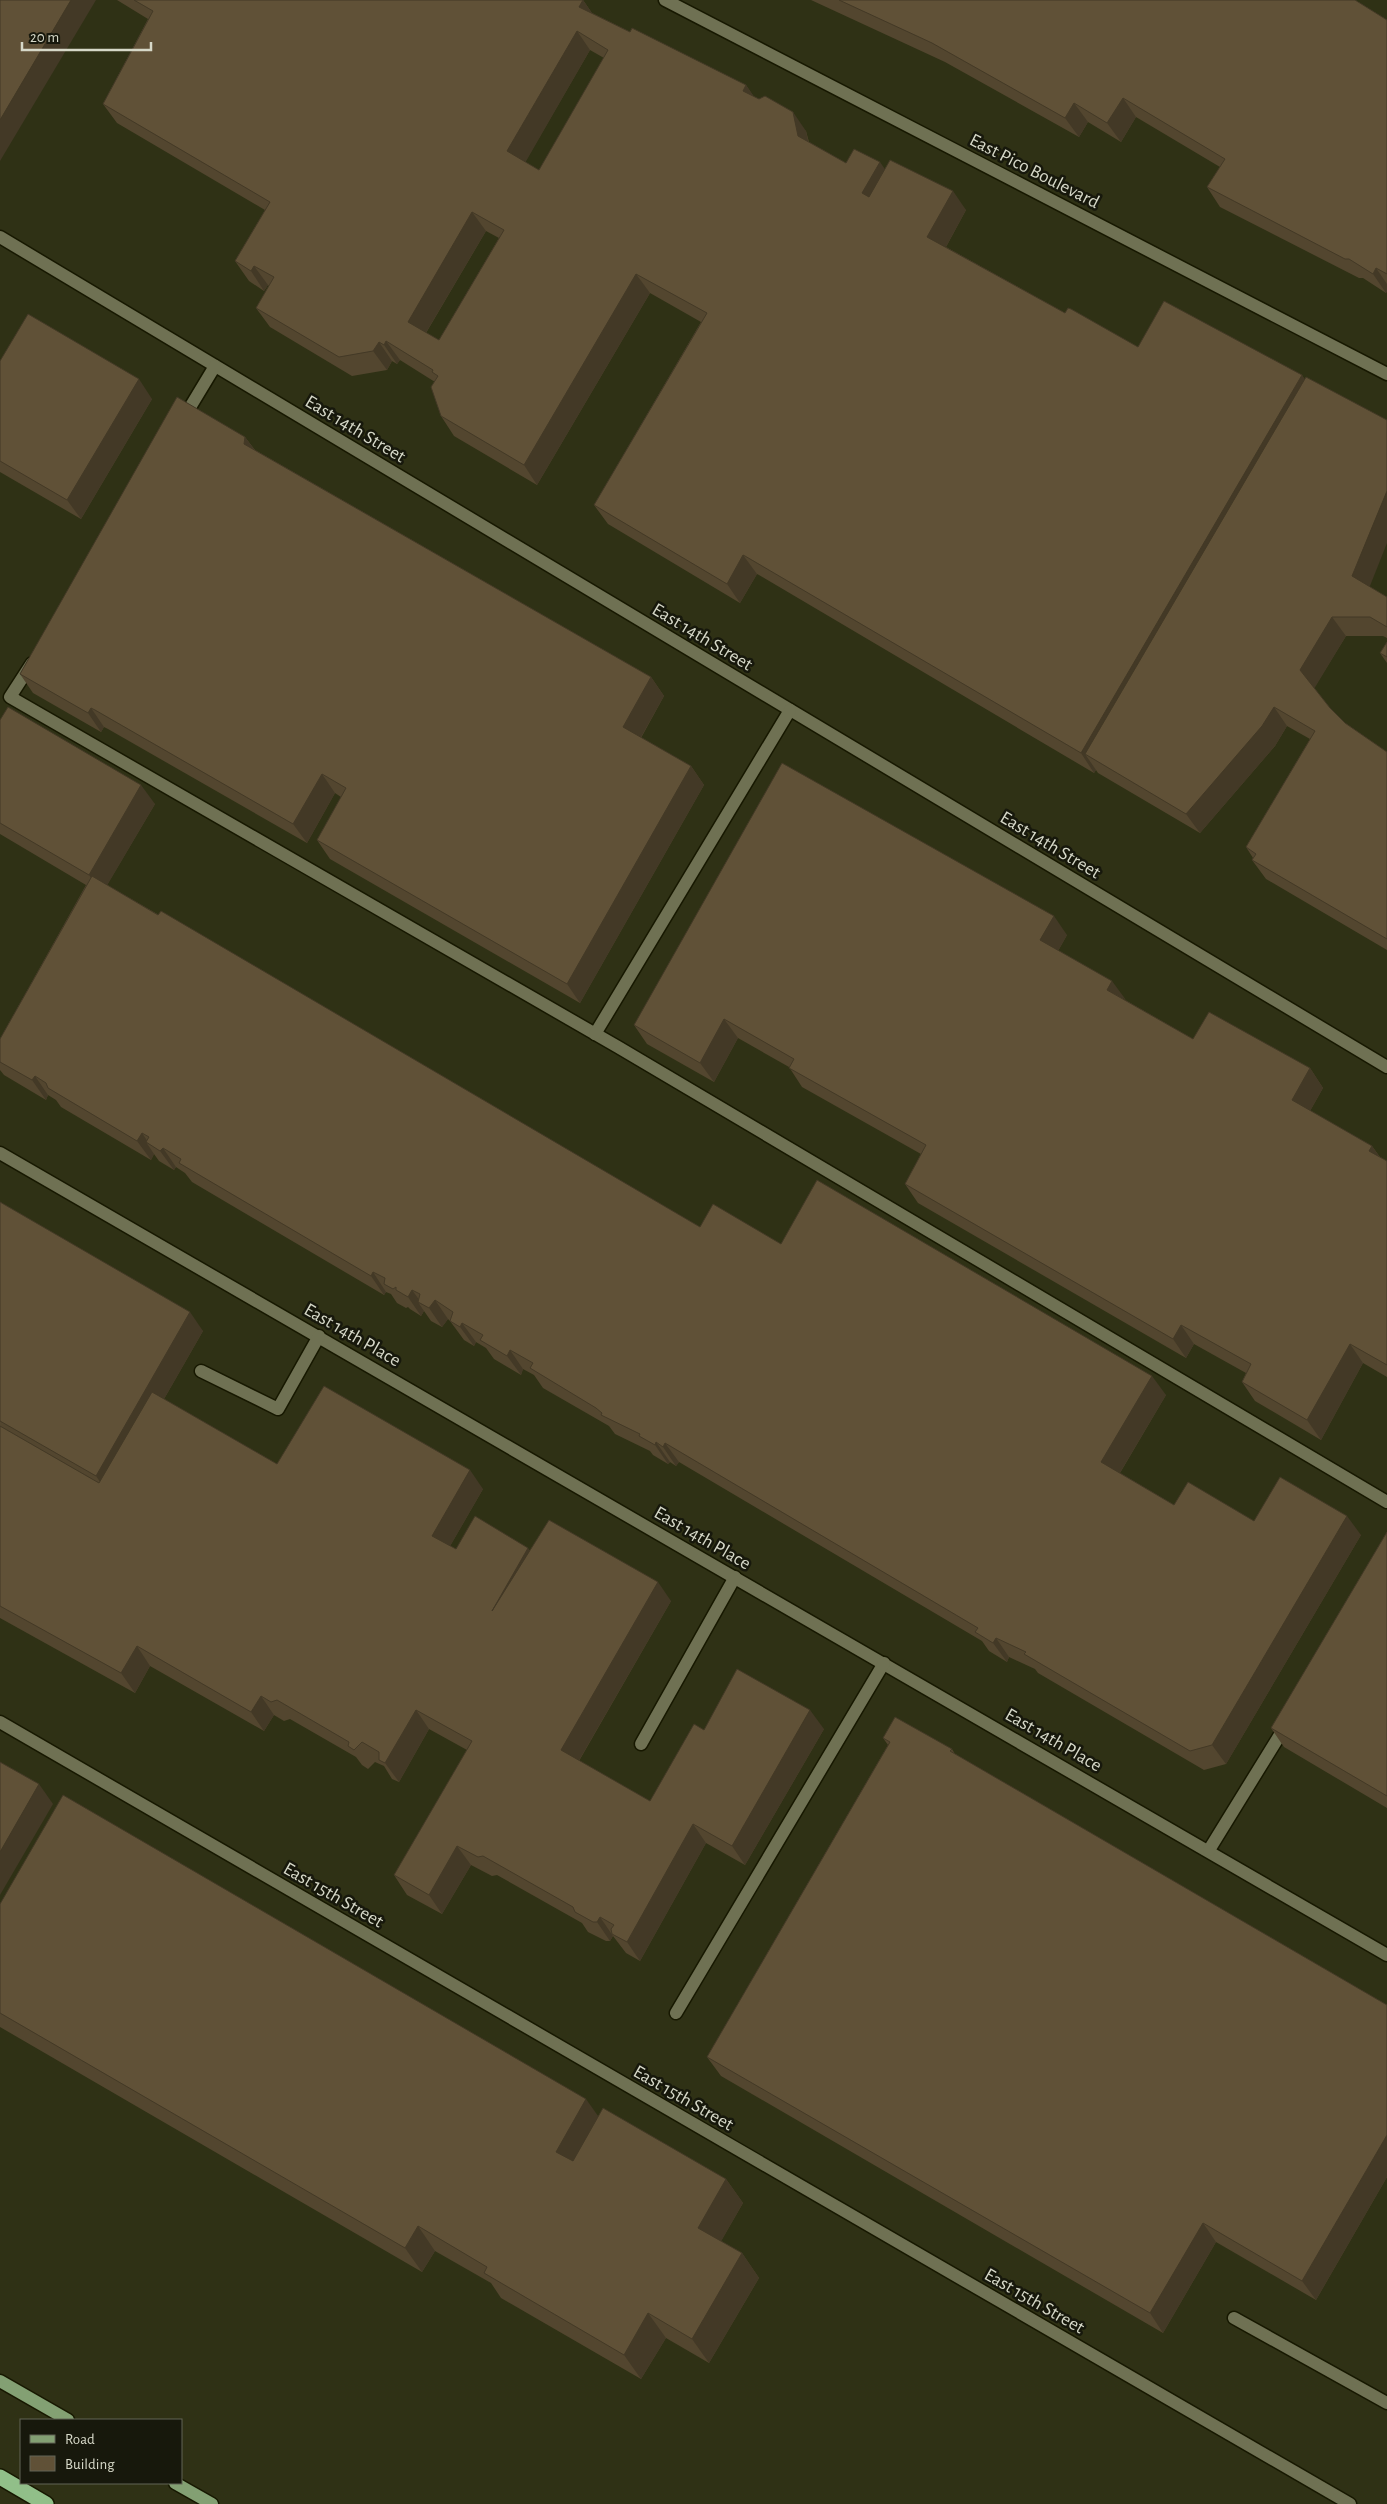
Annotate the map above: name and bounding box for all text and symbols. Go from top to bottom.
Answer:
scale bar [22,20,151,52]
text: 20 m [30,30,59,45]
street label: East Pico Boulevard [966,130,1102,212]
street label: East 14th Street [302,392,409,467]
street label: East 14th Street [649,600,756,675]
street label: East 14th Street [997,808,1104,883]
street label: East 14th Place [301,1300,404,1371]
street label: East 14th Place [651,1503,754,1574]
street label: East 14th Place [1002,1705,1105,1776]
street label: East 15th Street [280,1859,387,1932]
street label: East 15th Street [630,2062,737,2135]
street label: East 15th Street [981,2265,1088,2338]
legend [20,2419,182,2484]
text: Road [65,2432,95,2447]
text: Building [65,2457,115,2472]

